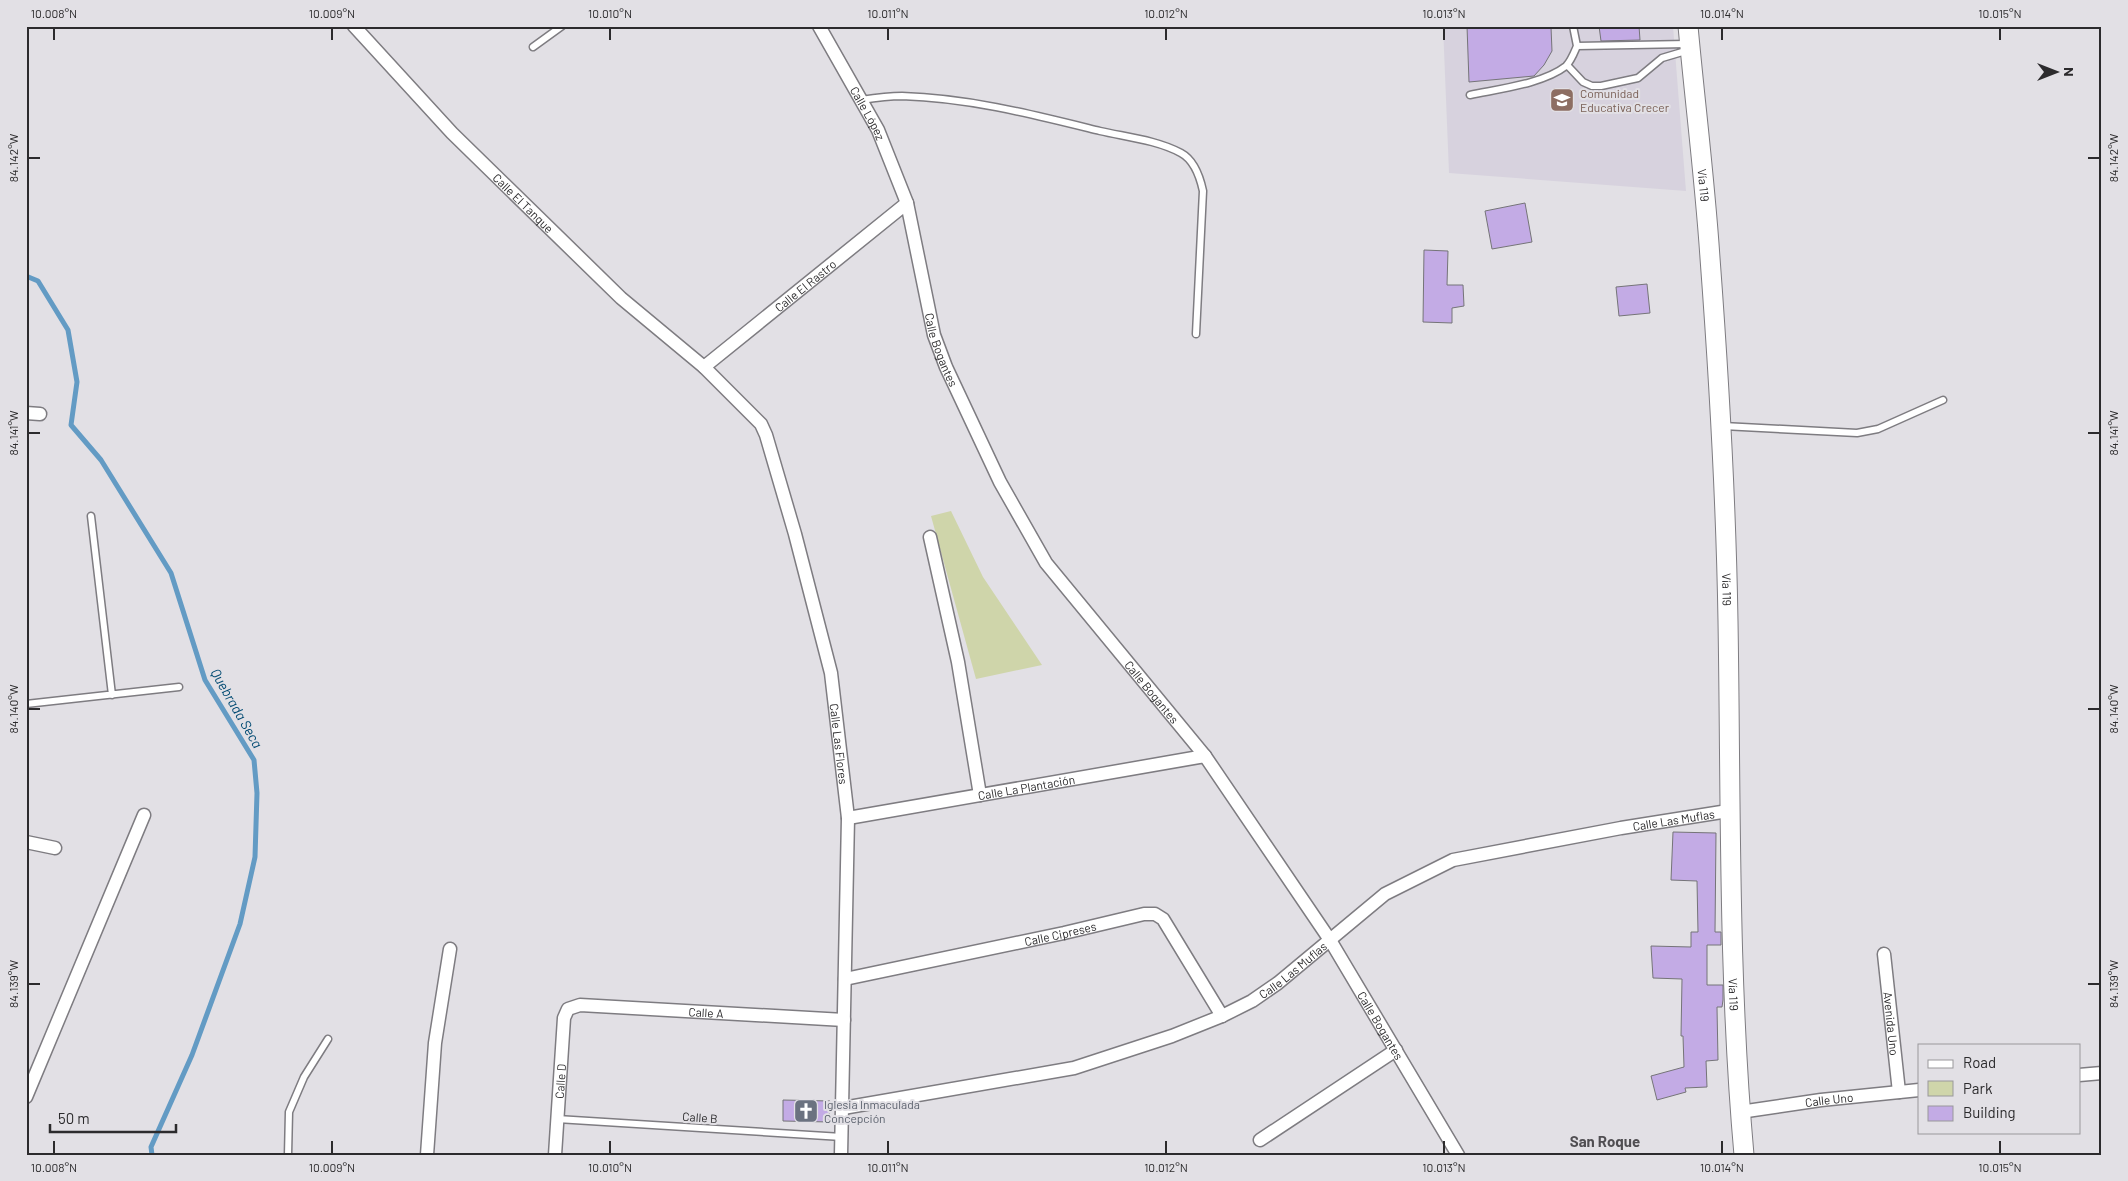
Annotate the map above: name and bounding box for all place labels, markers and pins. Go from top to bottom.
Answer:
place label: Comunidad Educativa Crecer [1580,86,1670,114]
school or university icon: Comunidad Educativa Crecer [1549,87,1575,113]
place label: Iglesia Inmaculada Concepción [824,1097,920,1125]
church icon: Iglesia Inmaculada Concepción [793,1098,819,1124]

